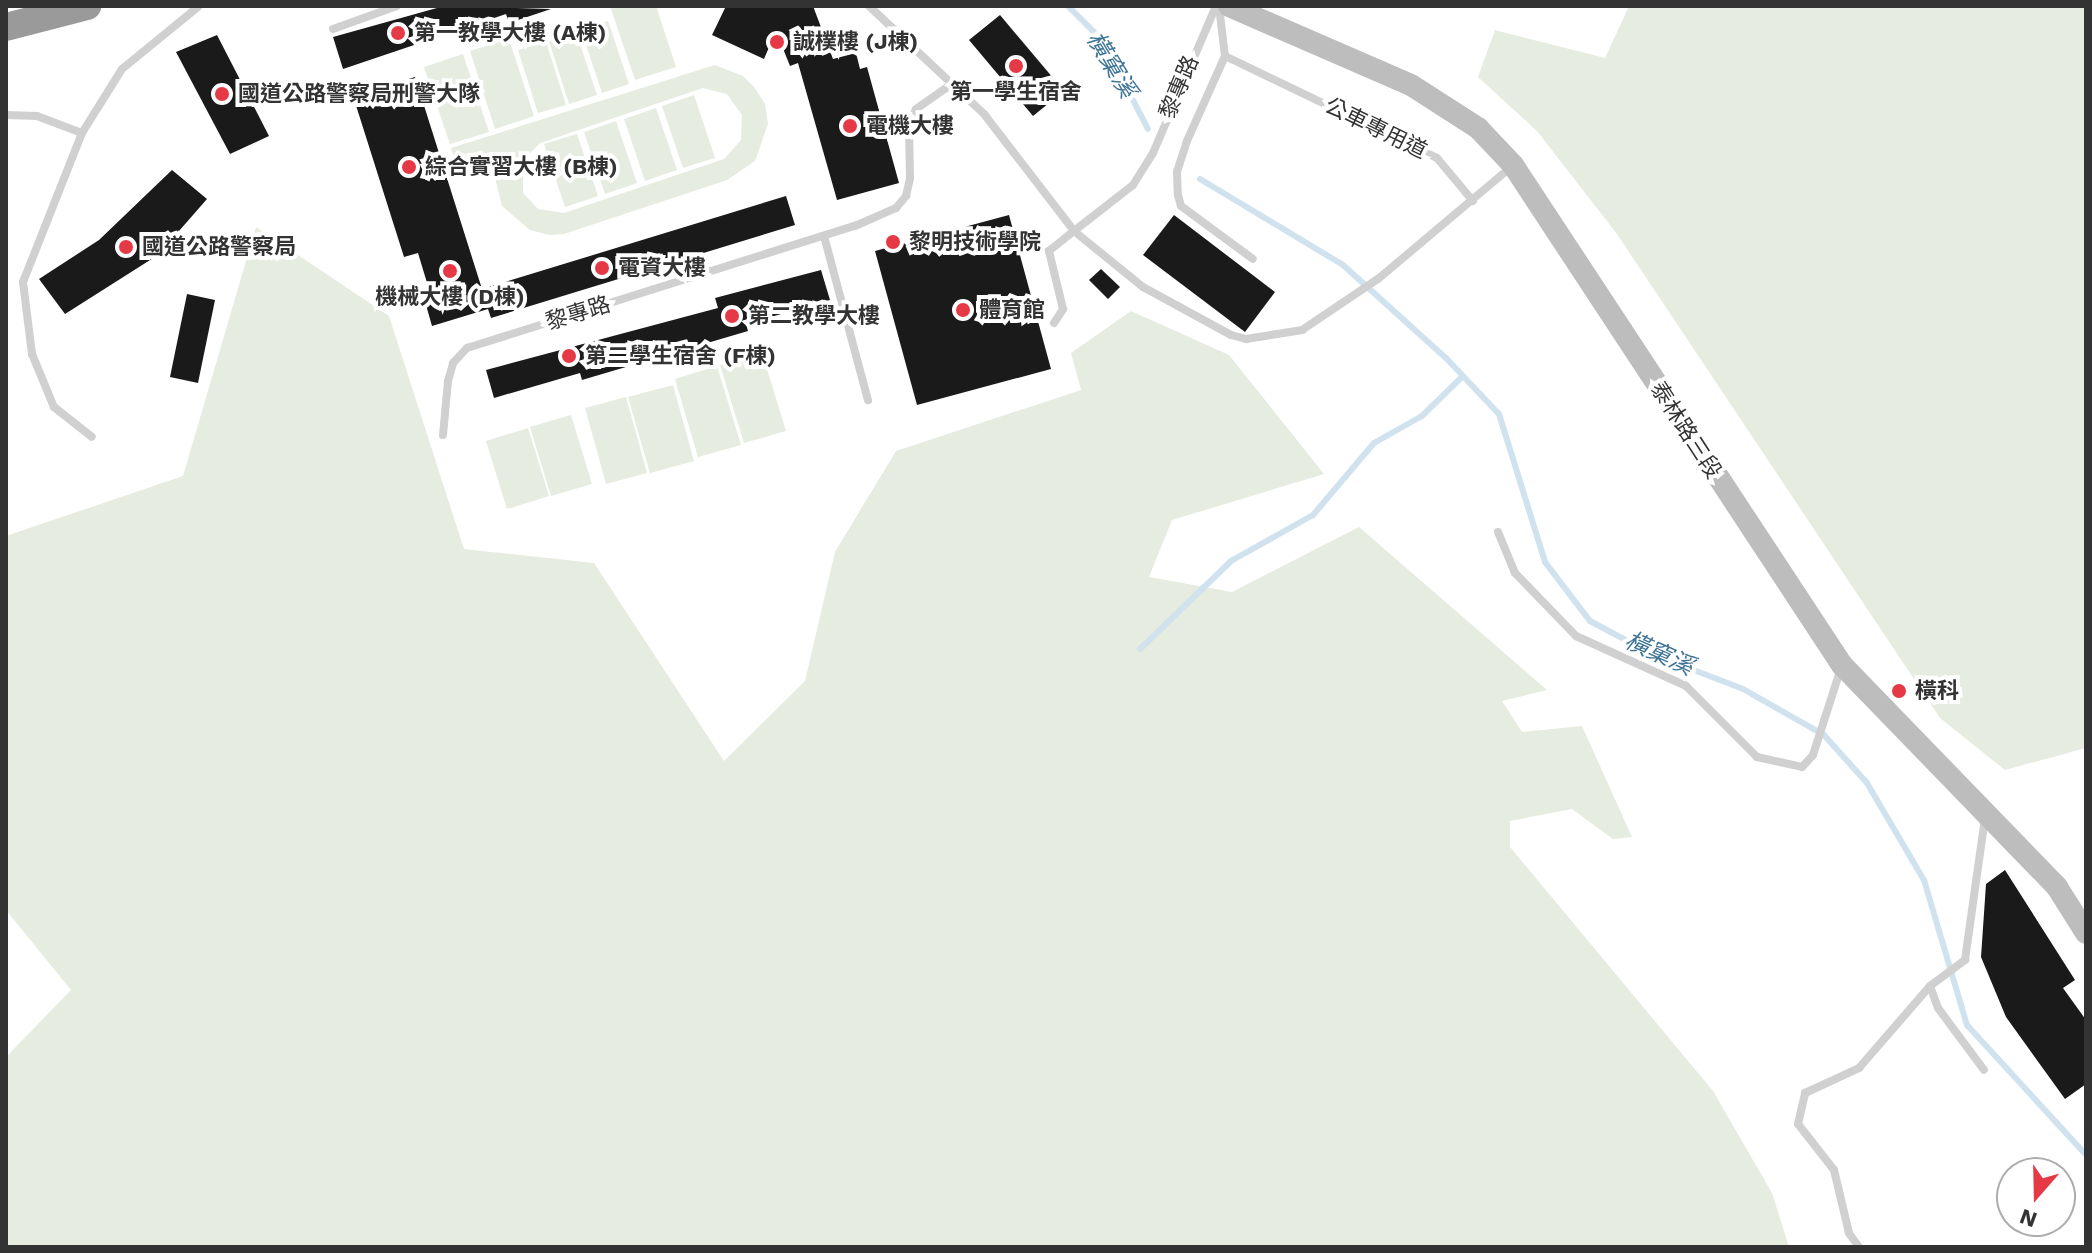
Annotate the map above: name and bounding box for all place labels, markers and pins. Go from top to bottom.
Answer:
place label: 第一教學大樓 (A棟) [414,20,606,46]
marker: 第一教學大樓 (A棟) [389,24,407,42]
place label: 誠樸樓 (J棟) [793,29,917,55]
marker: 誠樸樓 (J棟) [768,33,786,51]
marker: 第一學生宿舍 [1007,57,1025,75]
place label: 第一學生宿舍 [950,79,1082,105]
place label: 國道公路警察局刑警大隊 [238,81,480,107]
marker: 國道公路警察局刑警大隊 [213,85,231,103]
place label: 電機大樓 [866,113,954,139]
marker: 電機大樓 [841,117,859,135]
place label: 綜合實習大樓 (B棟) [425,154,617,180]
marker: 綜合實習大樓 (B棟) [400,158,418,176]
place label: 黎明技術學院 [909,229,1041,255]
marker: 黎明技術學院 [884,233,902,251]
place label: 國道公路警察局 [142,234,296,260]
marker: 國道公路警察局 [117,238,135,256]
place label: 電資大樓 [618,255,706,281]
marker: 電資大樓 [593,259,611,277]
marker: 機械大樓 (D棟) [441,262,459,280]
place label: 機械大樓 (D棟) [375,284,525,310]
place label: 體育館 [979,297,1045,323]
marker: 體育館 [954,301,972,319]
place label: 第二教學大樓 [748,303,880,329]
marker: 第二教學大樓 [723,307,741,325]
place label: 第二學生宿舍 (F棟) [585,343,776,369]
marker: 第二學生宿舍 (F棟) [560,347,578,365]
place label: 橫科 [1915,678,1959,704]
marker: 橫科 [1890,682,1908,700]

